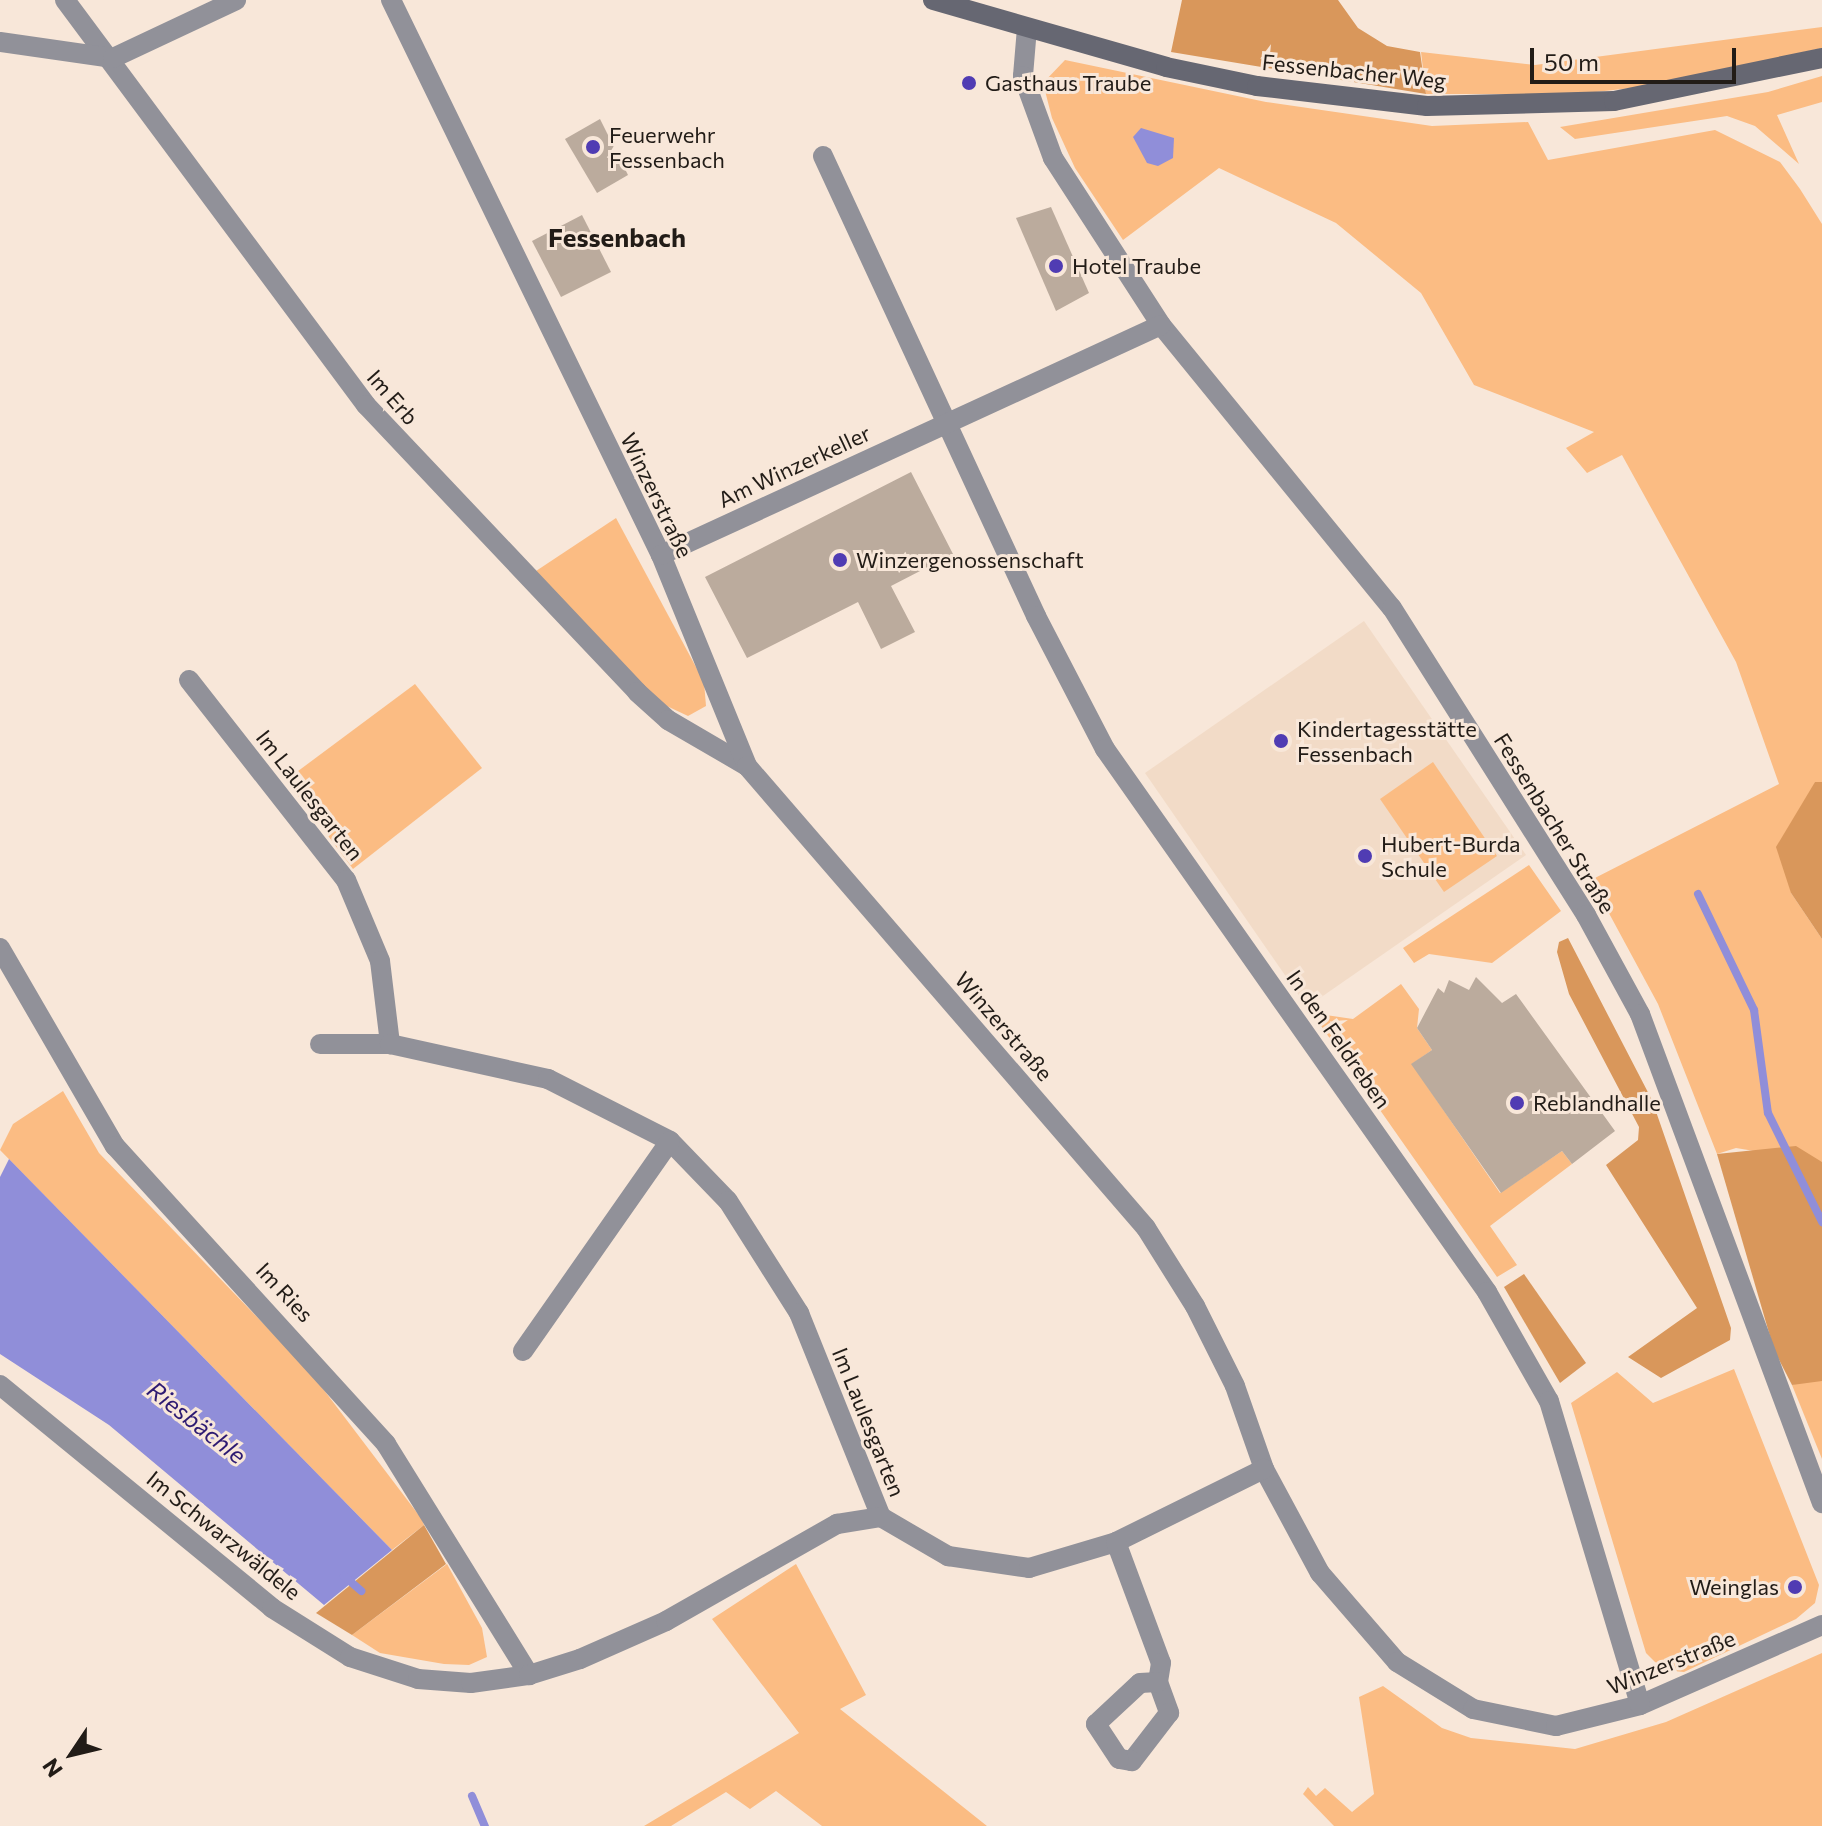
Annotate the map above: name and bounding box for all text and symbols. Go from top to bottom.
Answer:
scale bar [1534,32,1740,82]
text: 50 m [1544,47,1599,76]
street label: Fessenbacher Weg [1261,48,1447,94]
place label: Gasthaus Traube [985,70,1151,96]
marker: Gasthaus Traube [960,74,978,92]
place label: Feuerwehr Fessenbach [609,121,725,172]
marker: Feuerwehr Fessenbach [584,138,602,156]
district label: Fessenbach [548,221,686,253]
place label: Hotel Traube [1072,253,1201,279]
marker: Hotel Traube [1047,257,1065,275]
street label: Im Erb [362,364,424,430]
street label: Am Winzerkeller [714,419,874,513]
street label: Winzerstraße [615,428,699,562]
place label: Winzergenossenschaft [856,547,1084,573]
marker: Winzergenossenschaft [831,551,849,569]
place label: Kindertagesstätte Fessenbach [1297,715,1477,766]
street label: Im Laulesgarten [251,725,369,865]
street label: Fessenbacher Straße [1489,728,1621,918]
marker: Kindertagesstätte Fessenbach [1272,732,1290,750]
place label: Hubert-Burda Schule [1381,830,1521,882]
marker: Hubert-Burda Schule [1356,847,1374,865]
street label: In den Feldreben [1281,965,1397,1113]
street label: Winzerstraße [950,966,1058,1086]
place label: Reblandhalle [1533,1090,1661,1116]
marker: Reblandhalle [1508,1094,1526,1112]
street label: Im Ries [251,1257,319,1327]
street label: Im Laulesgarten [827,1344,911,1500]
water label: Riesbächle [142,1375,252,1469]
street label: Im Schwarzwäldele [142,1465,306,1605]
place label: Weinglas [1689,1574,1779,1600]
marker: Weinglas [1786,1578,1804,1596]
street label: Winzerstraße [1603,1624,1739,1700]
north arrow [32,1714,112,1794]
text: N [36,1754,68,1783]

